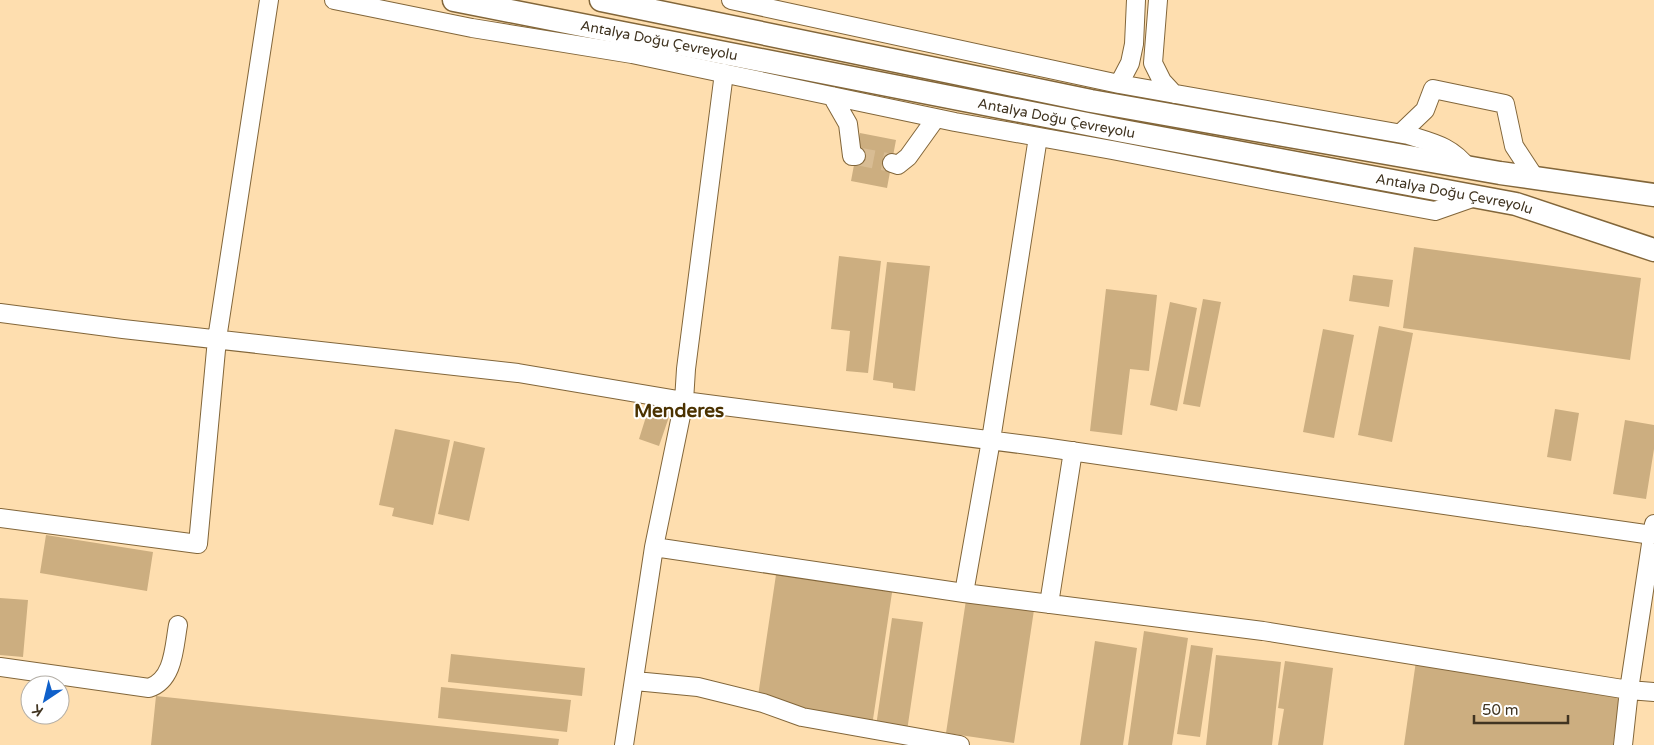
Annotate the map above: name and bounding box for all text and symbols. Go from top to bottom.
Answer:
street label: Antalya Doğu Çevreyolu [579,16,739,64]
street label: Antalya Doğu Çevreyolu [976,94,1137,142]
street label: Antalya Doğu Çevreyolu [1374,170,1535,218]
district label: Menderes [634,400,724,422]
north arrow [20,675,70,725]
scale bar [1474,692,1568,724]
text: K [29,700,47,720]
text: 50 m [1482,701,1519,719]

